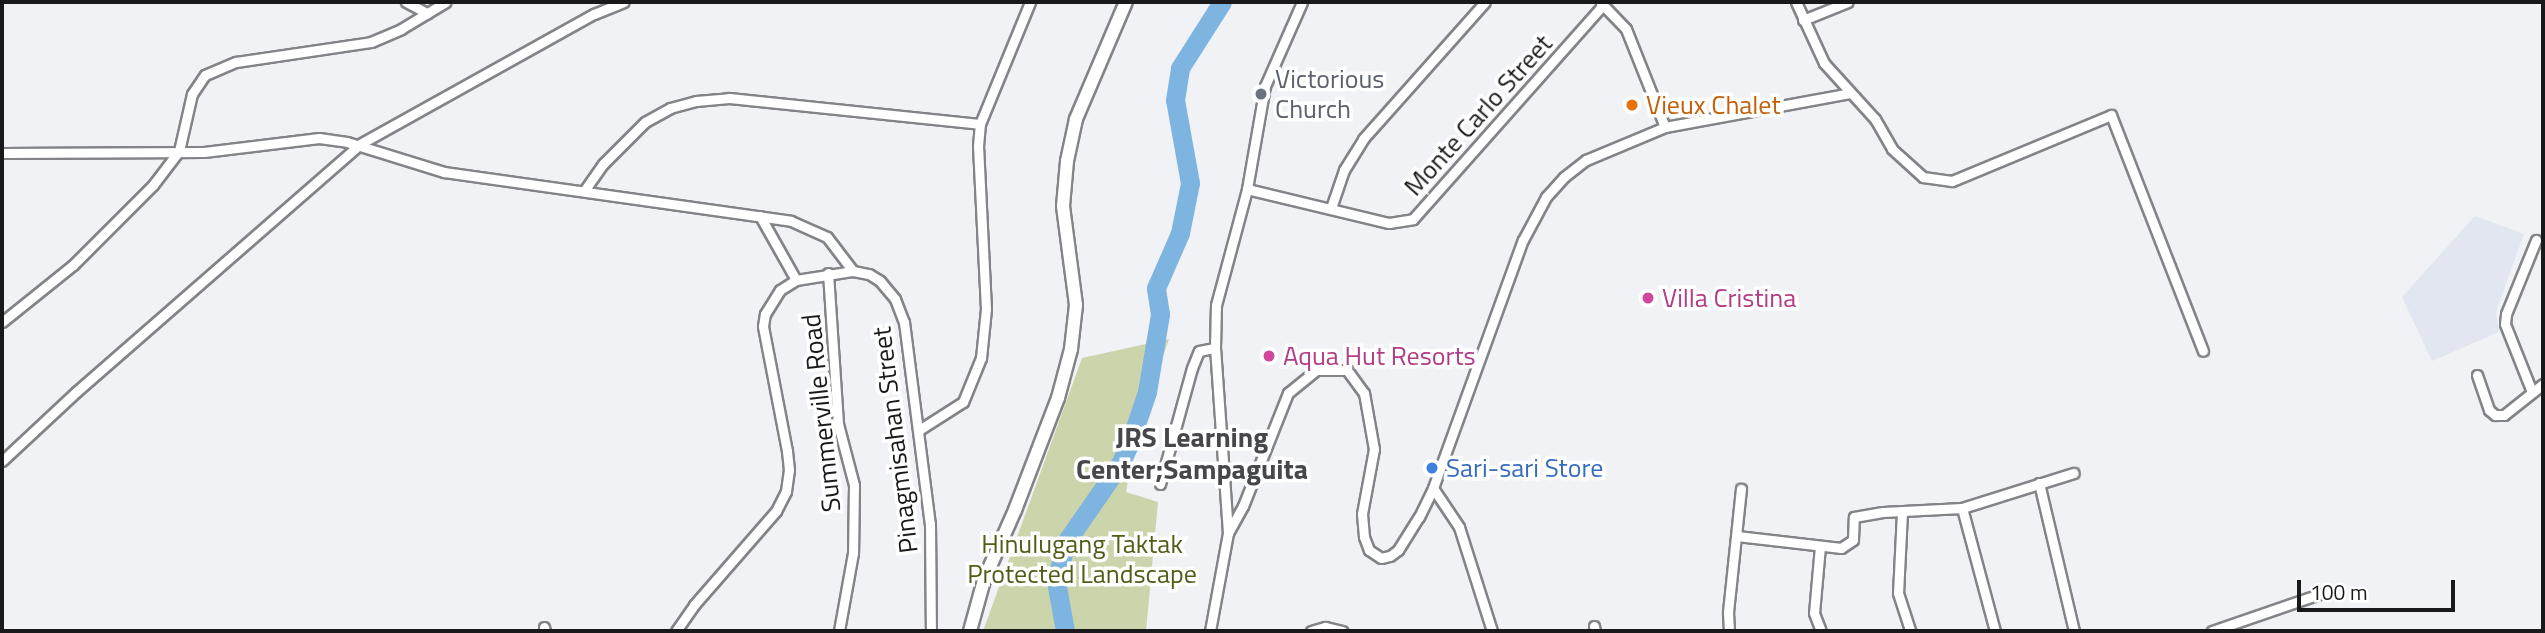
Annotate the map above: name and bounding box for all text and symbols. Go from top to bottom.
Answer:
street label: Monte Carlo Street [1398,28,1558,202]
place label: Victorious Church [1275,63,1384,124]
marker: Victorious Church [1253,86,1269,102]
place label: Vieux Chalet [1646,89,1781,121]
marker: Vieux Chalet [1624,97,1640,113]
place label: Villa Cristina [1662,282,1796,314]
marker: Villa Cristina [1640,290,1656,306]
street label: Summerville Road [795,312,847,514]
street label: Pinagmisahan Street [866,325,924,555]
place label: Aqua Hut Resorts [1283,340,1476,372]
marker: Aqua Hut Resorts [1261,348,1277,364]
district label: JRS Learning Center;Sampaguita [1076,420,1308,486]
place label: Sari-sari Store [1446,452,1603,484]
marker: Sari-sari Store [1424,460,1440,476]
park label: Hinulugang Taktak Protected Landscape [967,528,1197,590]
scale bar [2300,566,2458,610]
text: 100 m [2310,576,2367,608]

